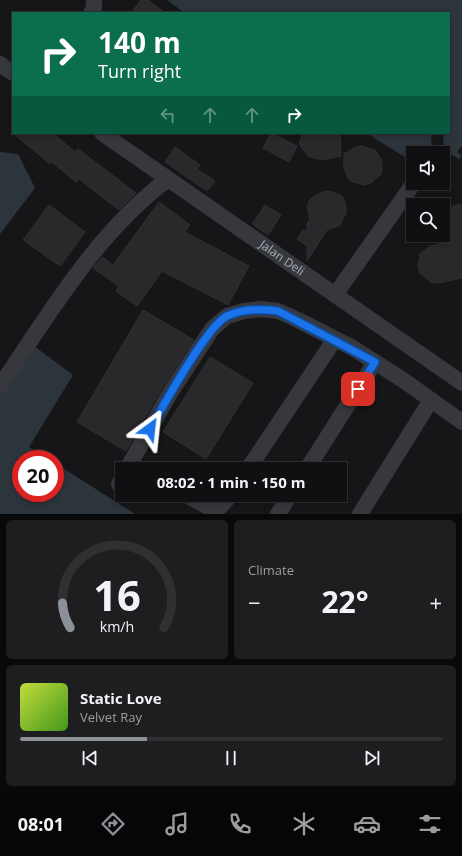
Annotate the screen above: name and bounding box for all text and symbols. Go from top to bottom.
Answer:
text: 140 m [98,23,181,61]
icon: right [32,28,84,80]
text: Turn right [98,59,181,83]
icon: left [157,104,179,126]
icon: ahead [199,104,221,126]
icon: ahead [241,104,263,126]
icon: right [283,104,305,126]
map controls [406,146,450,242]
button: sound [406,146,450,190]
button: search [406,198,450,242]
street label: Jalan Deli [255,235,308,279]
pin [341,372,375,406]
icon: arrive [347,378,369,400]
position arrow [129,408,171,450]
speed limit sign: 20 [12,450,64,502]
text: 08:02 · 1 min · 150 m [157,472,305,492]
text: Climate [248,561,294,579]
text: 16 [93,566,141,622]
text: 22° [321,581,369,622]
text: − [248,587,261,617]
text: + [429,587,442,617]
text: km/h [100,616,134,635]
text: Static Love [80,688,162,708]
text: Velvet Ray [80,708,142,726]
icon: previous [79,747,101,769]
icon: pause [220,747,242,769]
icon: next [361,747,383,769]
icon: directions [99,810,127,838]
icon: music [163,810,191,838]
icon: phone [226,810,254,838]
icon: climate [290,810,318,838]
icon: car [353,810,381,838]
icon: filters [416,810,444,838]
text: 08:01 [18,812,64,836]

